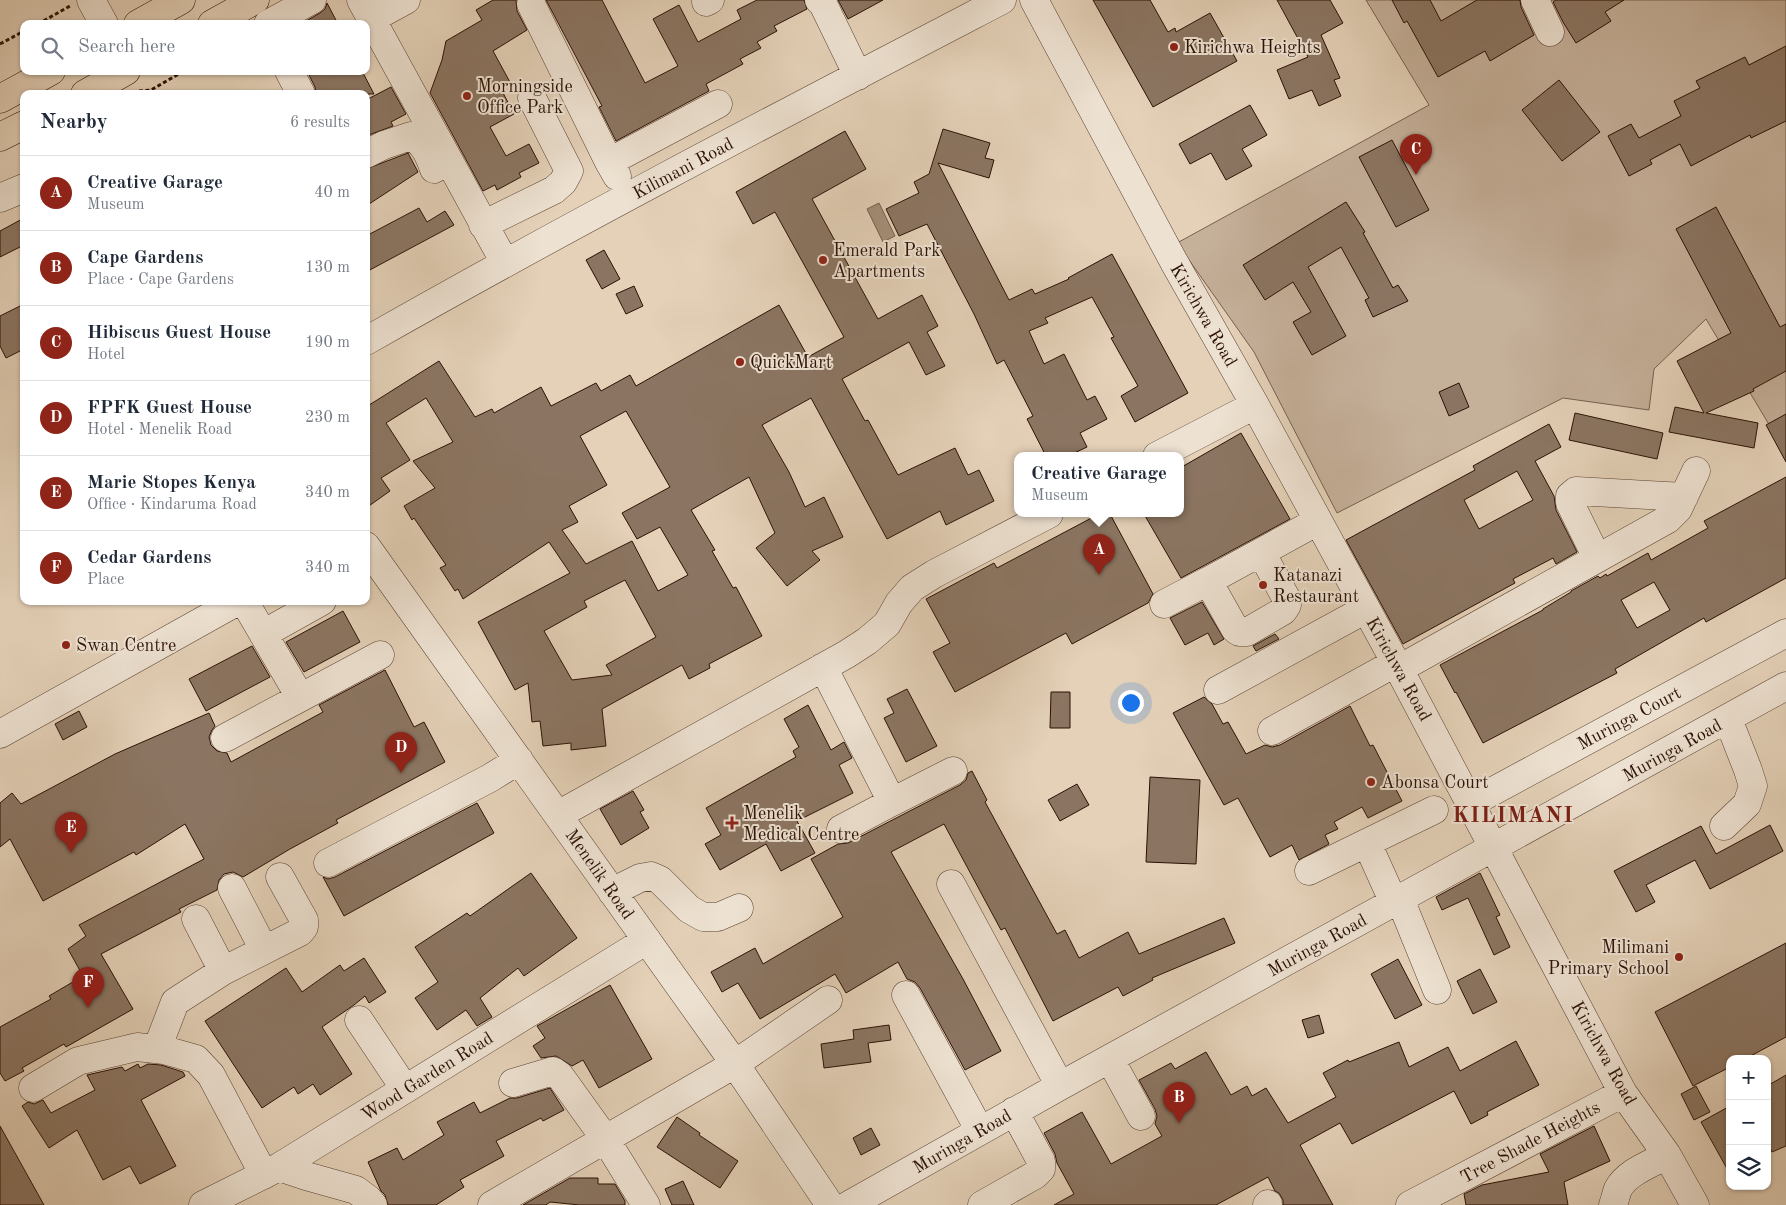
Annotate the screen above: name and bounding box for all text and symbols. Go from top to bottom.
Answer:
search box [20,20,370,75]
icon: search [38,34,66,62]
text: Search here [78,38,175,57]
place label: Kirichwa Heights [1184,39,1321,57]
marker: Kirichwa Heights [1168,41,1180,53]
place label: Morningside Office Park [477,78,573,117]
marker: Morningside Office Park [461,90,473,102]
text: Nearby [40,112,108,133]
text: 6 results [290,115,350,131]
pin: C [1400,134,1432,175]
street label: Kilimani Road [630,135,737,203]
text: Creative Garage [87,174,223,193]
text: A [50,185,62,201]
text: 40 m [314,185,350,201]
text: Museum [87,197,145,213]
place label: Emerald Park Apartments [833,242,941,281]
text: Cape Gardens [87,249,203,268]
marker: Emerald Park Apartments [817,254,829,266]
text: B [50,260,62,276]
text: 130 m [305,260,350,276]
street label: Kirichwa Road [1166,261,1240,370]
text: Place · Cape Gardens [87,272,234,288]
text: Hibiscus Guest House [87,324,271,343]
text: C [51,335,61,351]
text: 190 m [305,335,350,351]
text: Hotel [87,347,125,363]
place label: QuickMart [750,354,832,372]
marker: QuickMart [734,356,746,368]
text: FPFK Guest House [87,399,252,418]
text: D [50,410,62,426]
text: 230 m [305,410,350,426]
text: Hotel · Menelik Road [87,422,232,438]
popup [1014,452,1184,517]
text: Creative Garage [1031,465,1167,484]
text: Marie Stopes Kenya [87,474,256,493]
text: E [50,485,62,501]
text: 340 m [305,485,350,501]
text: Museum [1031,488,1089,504]
text: Office · Kindaruma Road [87,497,257,513]
pin: A [1083,534,1115,575]
text: Cedar Gardens [87,549,211,568]
text: F [51,560,61,576]
text: 340 m [305,560,350,576]
place label: Katanazi Restaurant [1273,567,1359,606]
text: Place [87,572,124,588]
marker: Katanazi Restaurant [1257,579,1269,591]
street label: Kirichwa Road [1362,614,1434,724]
place label: Swan Centre [76,637,176,655]
marker: Swan Centre [60,639,72,651]
street label: Muringa Court [1575,684,1684,754]
your location [1118,690,1144,716]
street label: Muringa Road [1620,716,1725,786]
pin: D [385,732,417,773]
place label: Abonsa Court [1381,774,1489,792]
marker: Abonsa Court [1365,776,1377,788]
place label: Menelik Medical Centre [743,805,859,844]
district label: KILIMANI [1452,805,1574,827]
pin: E [55,812,87,853]
marker: Menelik Medical Centre [725,816,739,830]
street label: Menelik Road [562,826,637,923]
street label: Muringa Road [1265,911,1370,981]
place label: Milimani Primary School [1548,939,1669,978]
marker: Milimani Primary School [1673,951,1685,963]
pin: F [72,967,104,1008]
street label: Kirichwa Road [1567,998,1639,1108]
street label: Wood Garden Road [358,1029,497,1125]
map controls [1726,1055,1771,1190]
button: + [1726,1055,1771,1100]
pin: B [1163,1082,1195,1123]
street label: Tree Shade Heights [1458,1098,1603,1187]
button: − [1726,1100,1771,1145]
street label: Muringa Road [910,1106,1015,1177]
button: layers [1726,1145,1771,1190]

